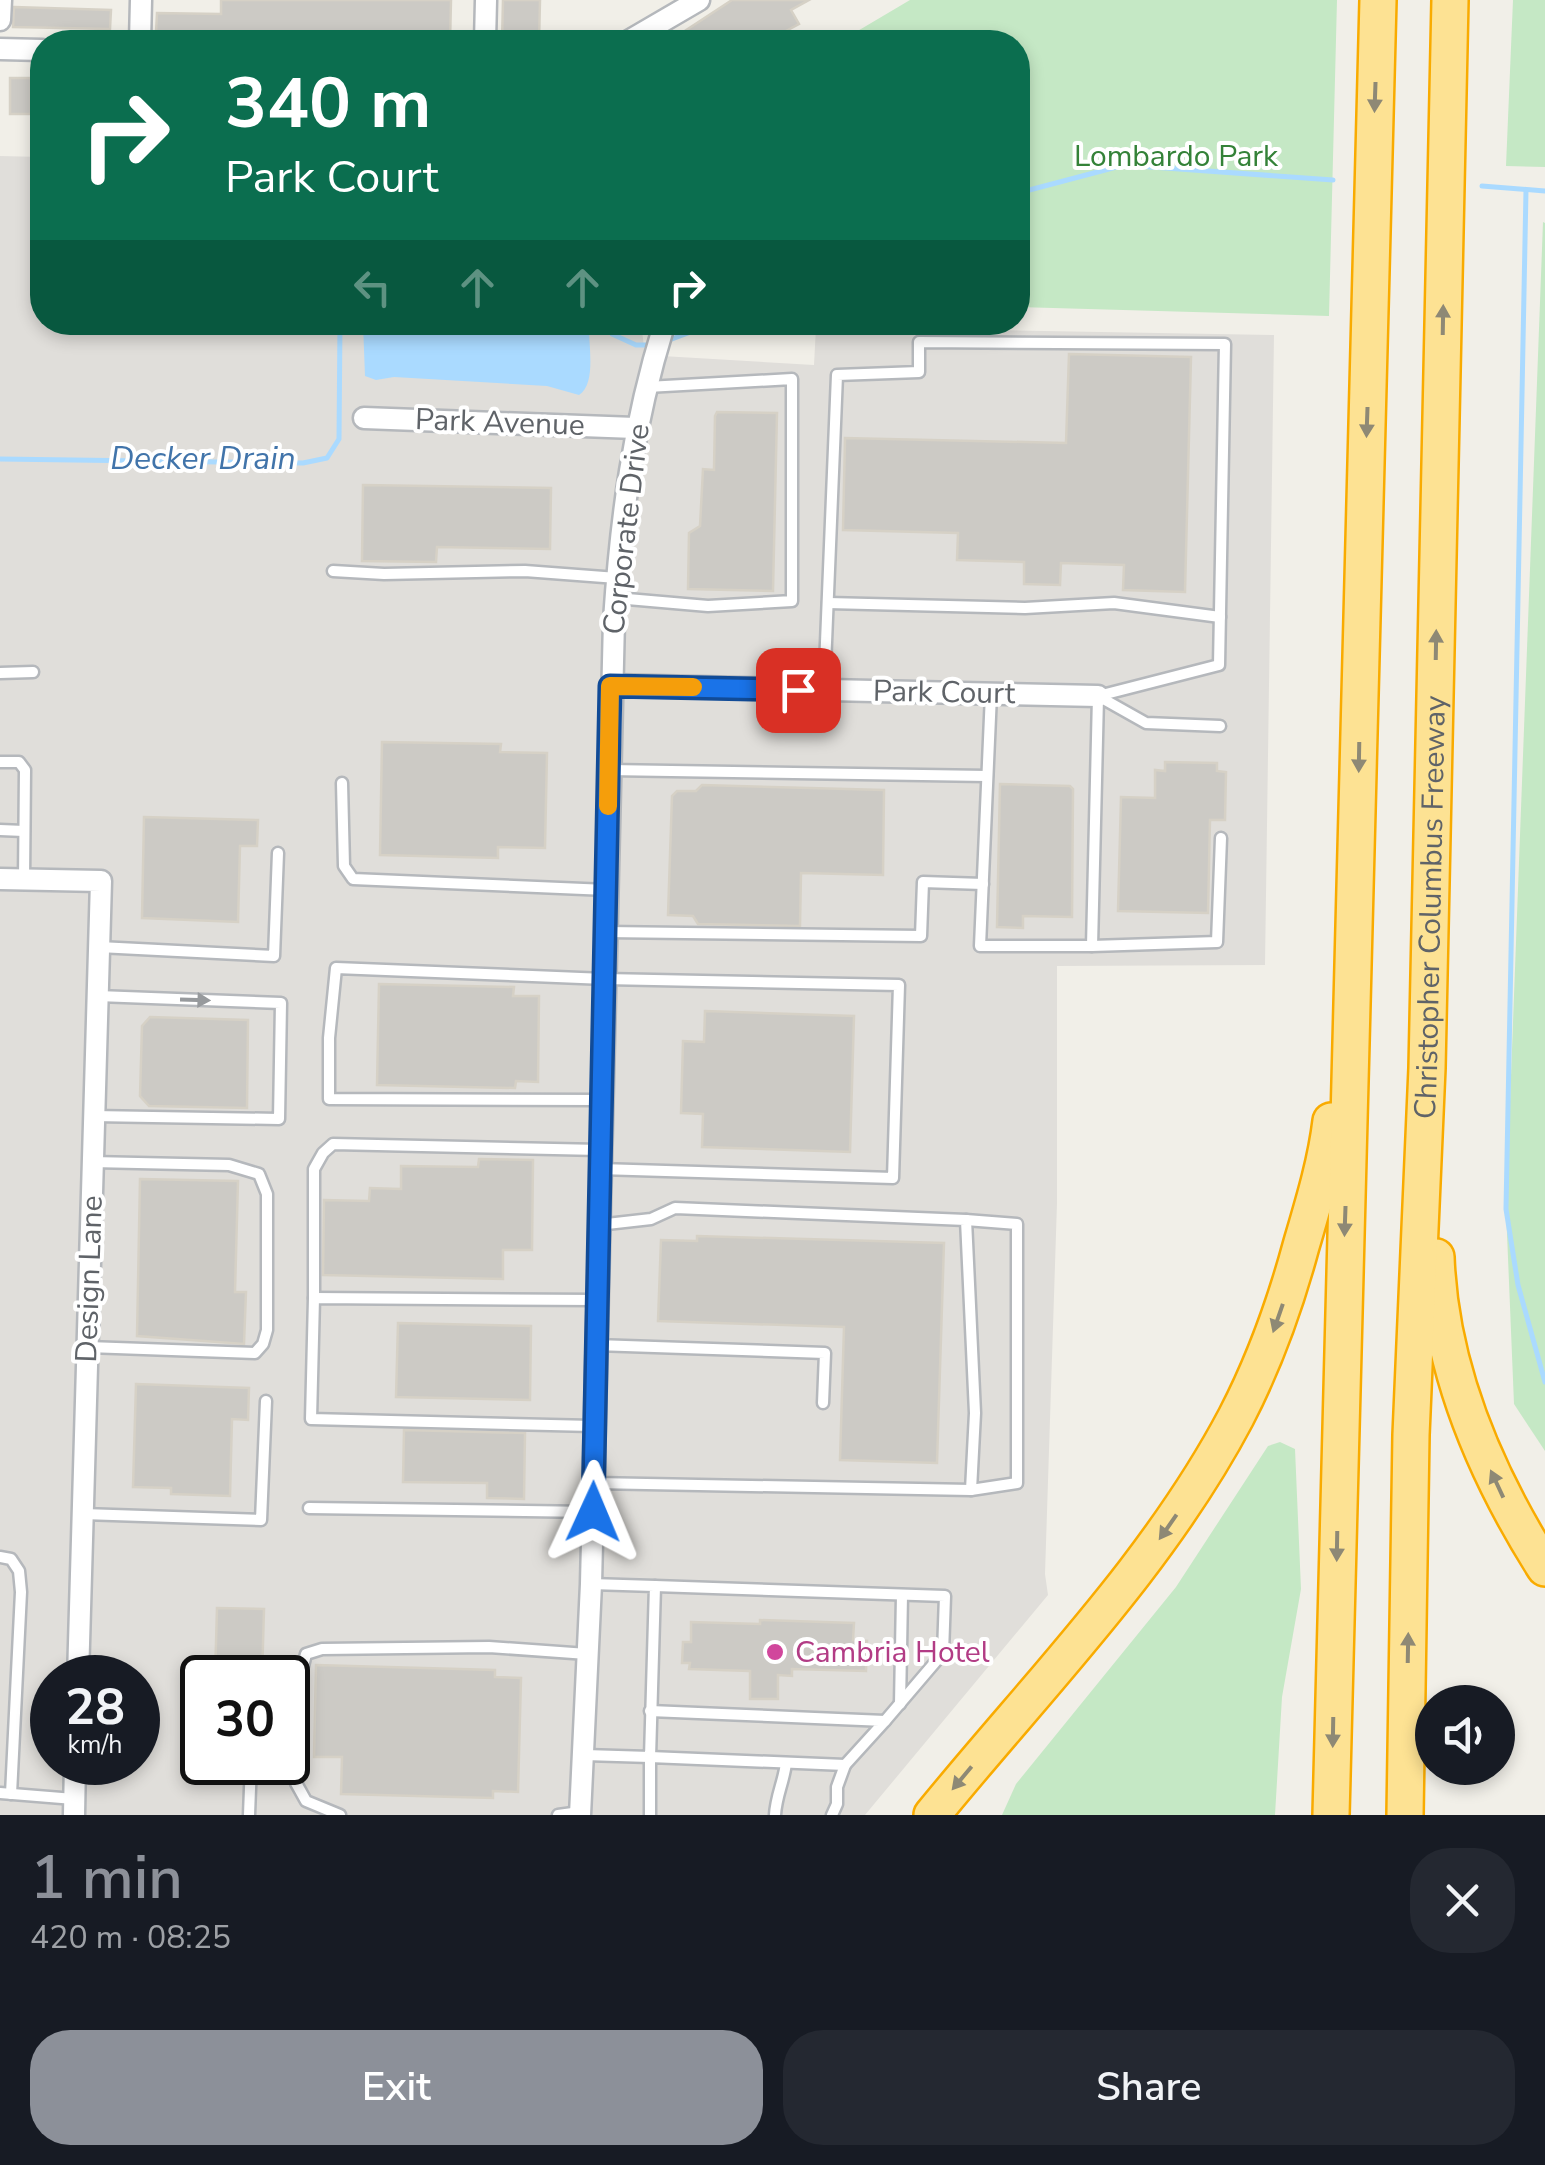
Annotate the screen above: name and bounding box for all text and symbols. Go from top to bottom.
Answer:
text: 340 m [225,56,431,152]
icon: right [60,70,190,200]
one-way arrow [1367,82,1383,114]
park label: Lombardo Park [1074,136,1279,177]
text: Park Court [225,147,438,208]
icon: left [345,260,400,315]
icon: ahead [450,260,505,315]
icon: ahead [555,260,610,315]
icon: right [660,260,715,315]
one-way arrow [1435,303,1451,335]
street label: Park Avenue [414,399,586,446]
one-way arrow [1358,407,1374,439]
street label: Corporate Drive [593,421,660,637]
water label: Decker Drain [110,437,296,480]
one-way arrow [1429,628,1445,660]
pin [756,648,841,733]
icon: arrive [771,663,826,718]
street label: Park Court [872,671,1016,714]
street label: Christopher Columbus Freeway [1405,695,1456,1120]
one-way arrow [1350,741,1366,773]
one-way arrow [180,992,212,1008]
street label: Design Lane [66,1195,113,1363]
one-way arrow [1337,1206,1353,1238]
one-way arrow [1270,1303,1285,1333]
position arrow [541,1460,645,1564]
one-way arrow [1488,1469,1505,1498]
one-way arrow [1158,1513,1178,1540]
one-way arrow [1329,1531,1345,1563]
one-way arrow [1400,1631,1416,1663]
place label: Cambria Hotel [795,1632,990,1673]
marker: Cambria Hotel [764,1641,786,1663]
speed limit sign: 30 [180,1655,310,1785]
text: 28 [65,1673,125,1742]
map controls [1415,1685,1515,1785]
button: sound [1415,1685,1515,1785]
one-way arrow [1325,1717,1341,1749]
text: km/h [67,1728,123,1762]
one-way arrow [952,1766,973,1791]
text: 1 min [30,1837,183,1919]
button: close [1410,1848,1515,1953]
text: 420 m · 08:25 [30,1916,231,1959]
button: Exit [30,2030,763,2145]
button: Share [783,2030,1515,2145]

